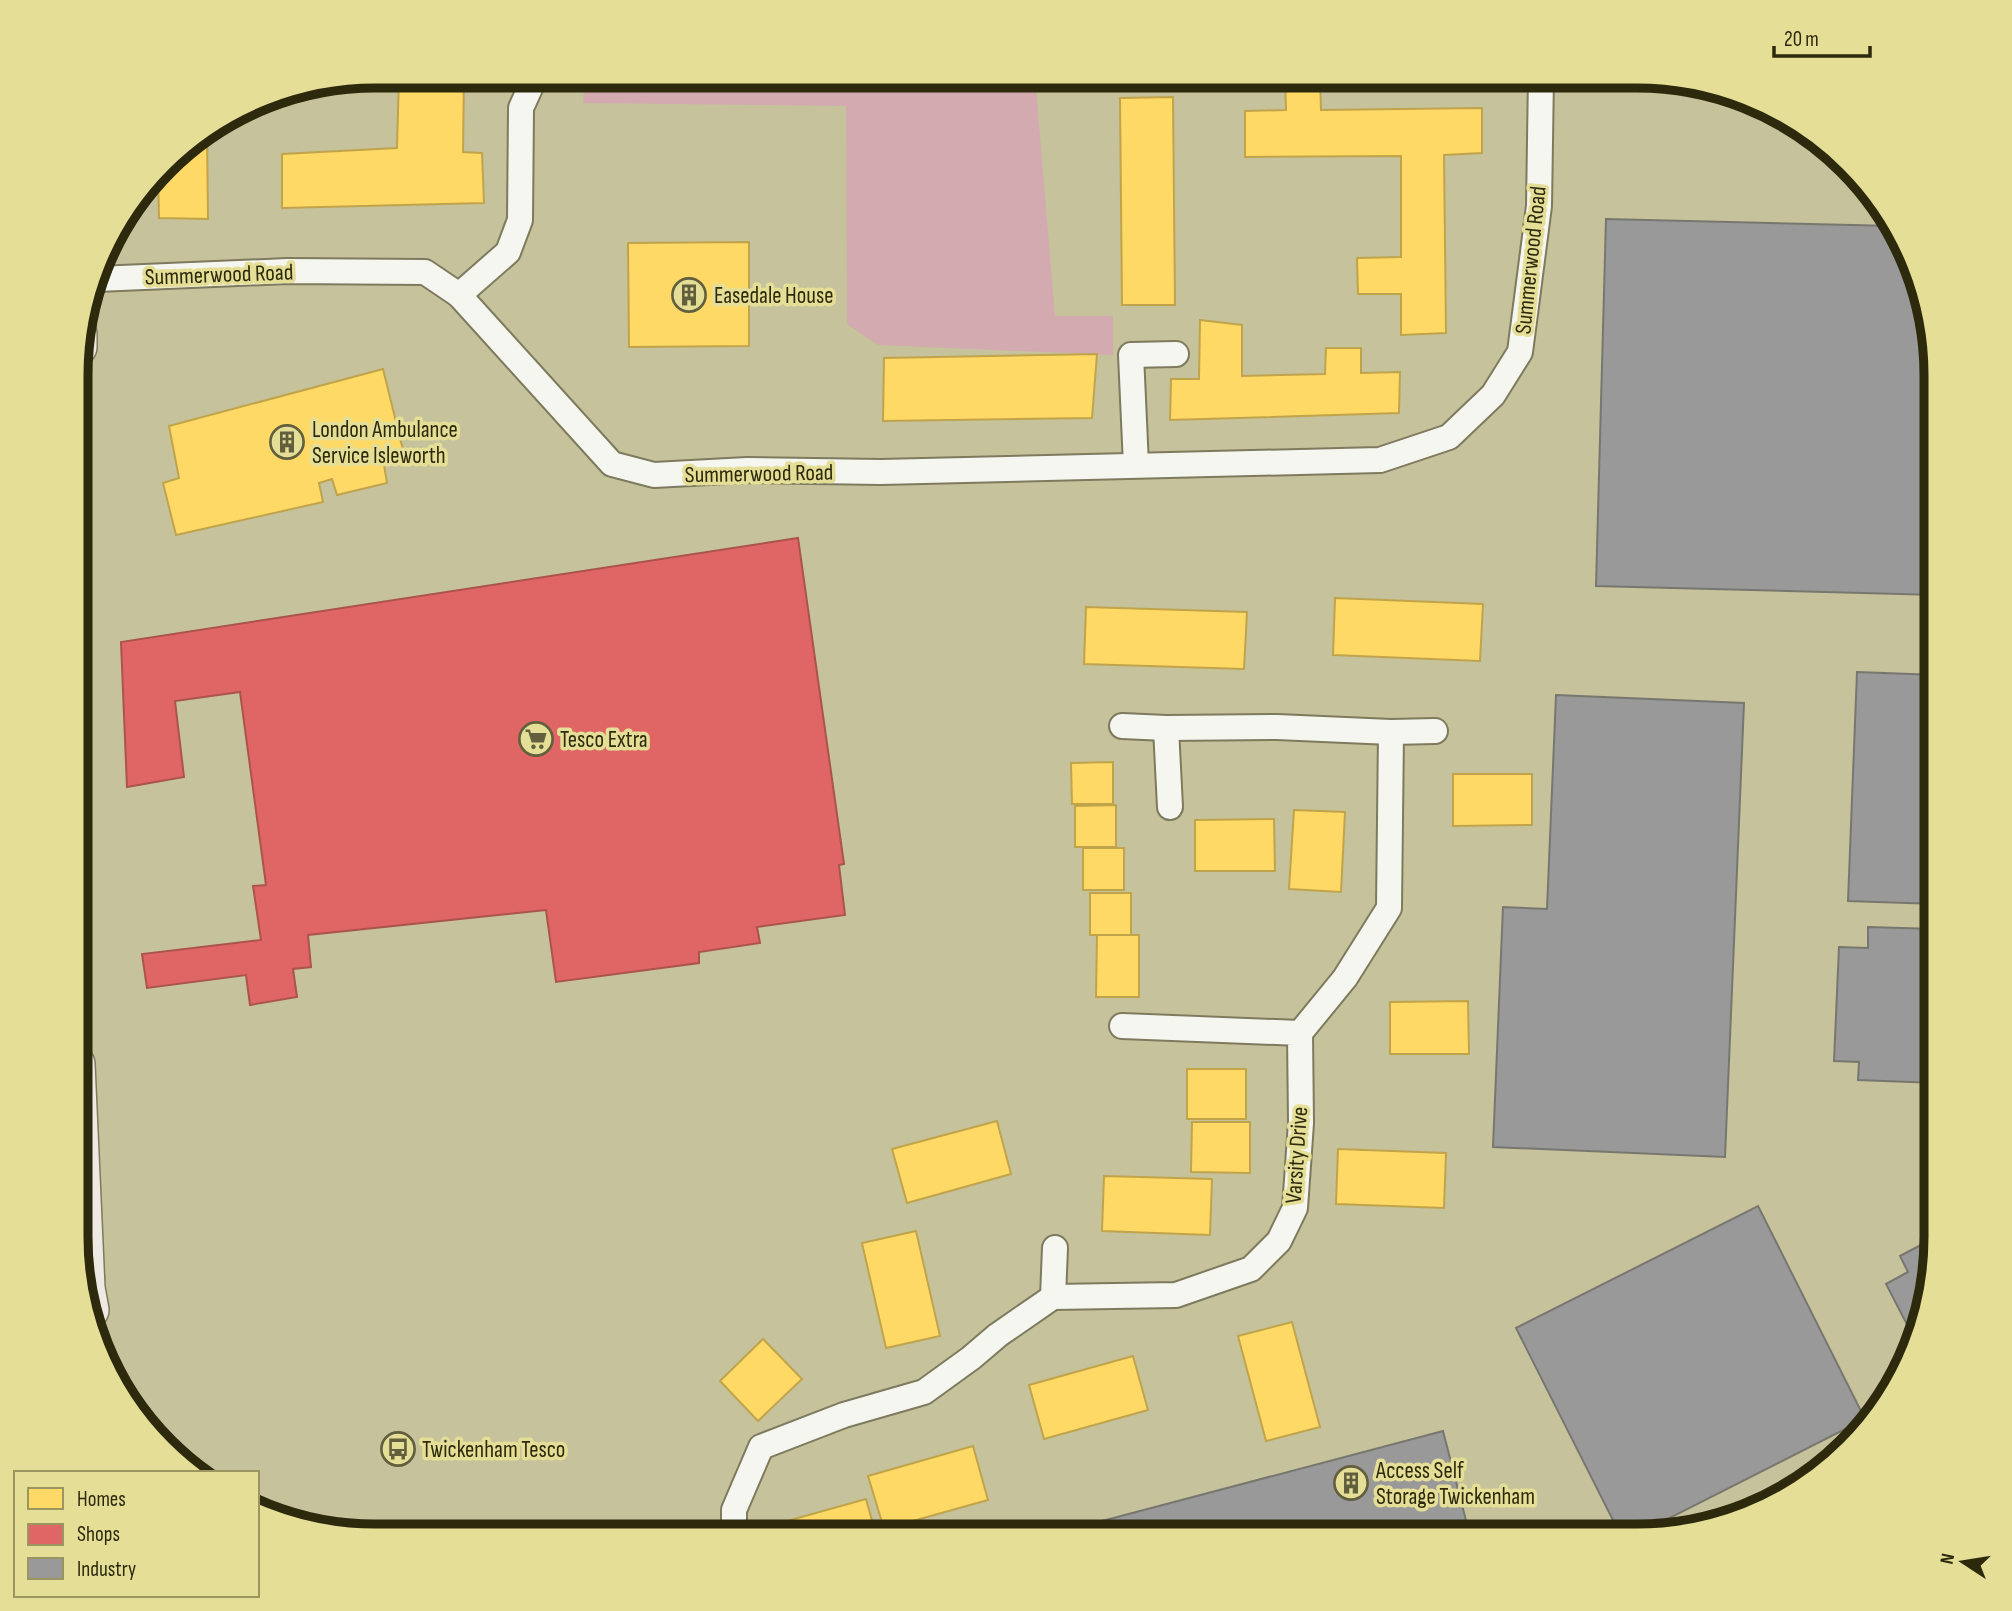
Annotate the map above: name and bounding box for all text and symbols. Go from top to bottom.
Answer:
scale bar [1774,14,1870,58]
text: 20 m [1784,27,1819,52]
street label: Summerwood Road [1509,185,1553,335]
street label: Summerwood Road [144,258,294,292]
building icon: Easedale House [670,276,708,314]
place label: Easedale House [714,282,833,310]
place label: London Ambulance Service Isleworth [312,416,458,470]
building icon: London Ambulance Service Isleworth [268,423,306,461]
street label: Summerwood Road [684,459,834,489]
supermarket icon: Tesco Extra [517,720,555,758]
place label: Tesco Extra [560,726,648,754]
street label: Varsity Drive [1280,1106,1314,1204]
bus stop icon: Twickenham Tesco [379,1430,417,1468]
place label: Twickenham Tesco [422,1436,565,1464]
place label: Access Self Storage Twickenham [1375,1457,1535,1511]
building icon: Access Self Storage Twickenham [1332,1464,1370,1502]
legend [14,1471,259,1597]
text: Homes [77,1487,126,1512]
text: Shops [77,1522,120,1547]
north arrow [1928,1527,1998,1597]
text: N [1936,1551,1960,1566]
text: Industry [77,1557,136,1582]

